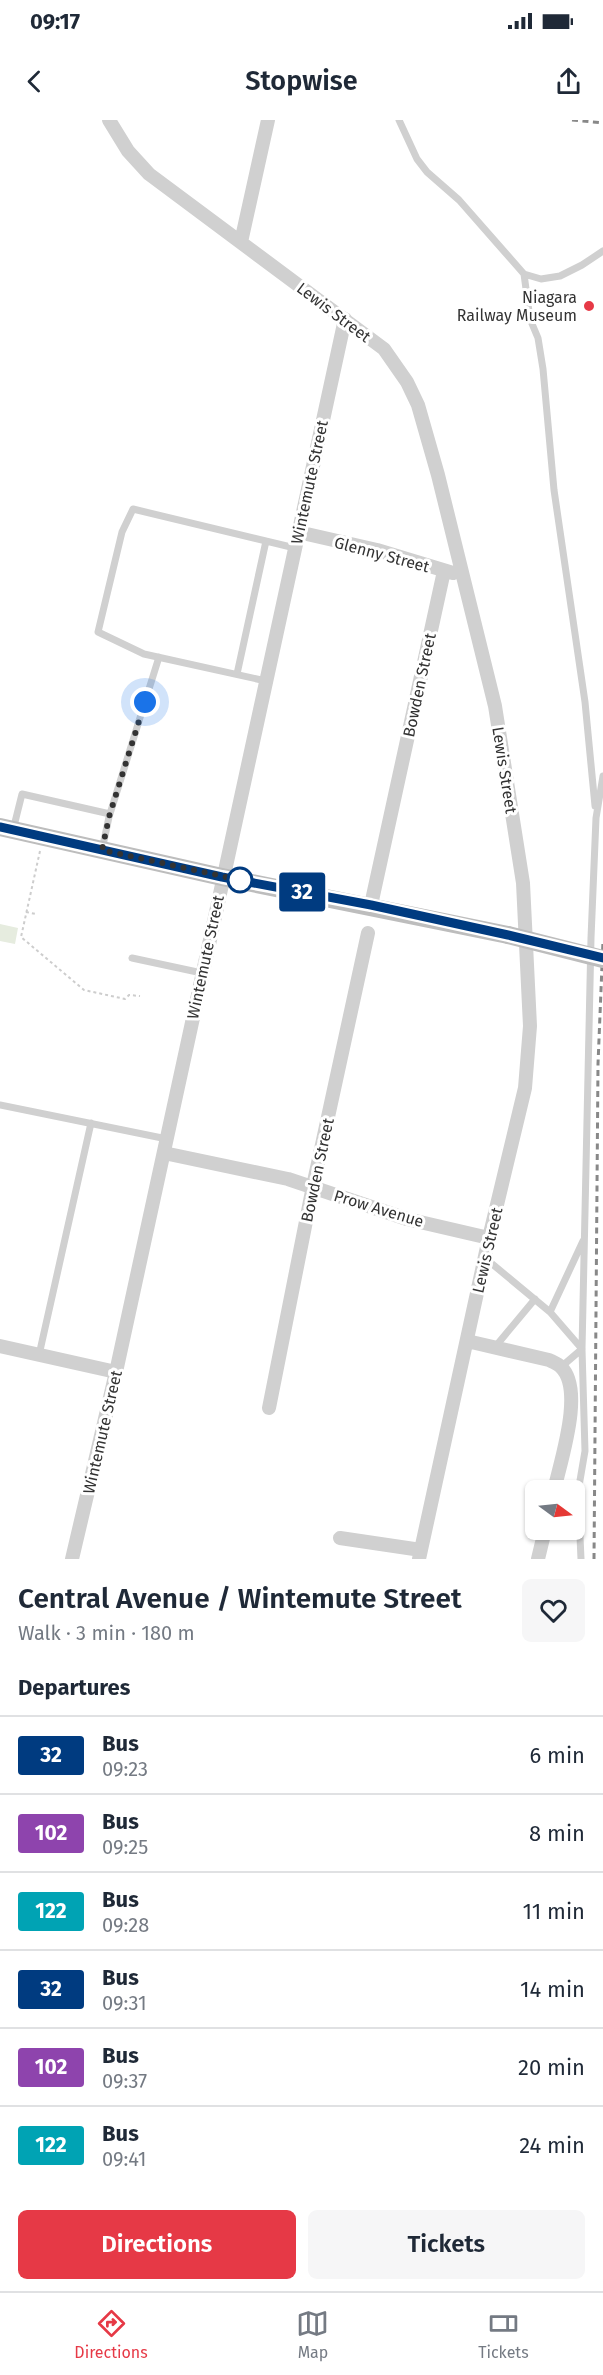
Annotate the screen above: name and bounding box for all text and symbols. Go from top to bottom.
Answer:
text: 09:17 [30,8,80,35]
icon: back [18,65,51,98]
text: Stopwise [245,65,358,97]
icon: share [552,65,585,98]
street label: Lewis Street [293,279,374,346]
place label: Niagara Railway Museum [457,288,577,325]
marker: Niagara Railway Museum [582,299,596,313]
street label: Wintemute Street [287,418,332,546]
street label: Glenny Street [332,533,432,576]
street label: Bowden Street [399,631,440,739]
your location [130,687,160,717]
street label: Lewis Street [488,725,521,815]
unlabelled marker [227,867,253,893]
line badge: 32 [275,872,329,912]
text: 32 [291,879,313,905]
street label: Wintemute Street [183,893,228,1021]
street label: Bowden Street [297,1116,338,1224]
street label: Prow Avenue [332,1186,426,1231]
street label: Lewis Street [468,1205,507,1295]
street label: Wintemute Street [79,1368,126,1496]
north arrow [525,1480,585,1540]
map controls [525,1480,585,1540]
button: heart [522,1579,585,1642]
text: Central Avenue / Wintemute Street [18,1582,462,1615]
text: Walk · 3 min · 180 m [18,1621,195,1645]
text: Departures [18,1674,130,1701]
text: Bus [102,1730,139,1757]
text: 32 [40,1742,62,1768]
text: 6 min [529,1742,585,1769]
text: 09:23 [102,1757,148,1781]
text: Bus [102,1808,139,1835]
text: 102 [35,1820,67,1846]
text: 8 min [529,1820,585,1847]
text: 09:25 [102,1835,148,1859]
text: Bus [102,1886,139,1913]
text: 122 [35,1898,67,1924]
text: 11 min [522,1898,585,1925]
text: 09:28 [102,1913,149,1937]
text: Bus [102,1964,139,1991]
text: 32 [40,1976,62,2002]
text: 14 min [520,1976,585,2003]
text: 09:31 [102,1991,147,2015]
text: Bus [102,2042,139,2069]
text: 102 [35,2054,67,2080]
text: 20 min [518,2054,585,2081]
text: 09:37 [102,2069,147,2093]
text: Bus [102,2120,139,2147]
text: 122 [35,2132,67,2158]
text: 24 min [519,2132,585,2159]
text: 09:41 [102,2147,146,2171]
button: Directions [18,2210,296,2279]
button: Tickets [308,2210,585,2279]
tab: Directions [74,2307,148,2362]
tab: Map [296,2307,329,2362]
tab: Tickets [478,2307,529,2362]

